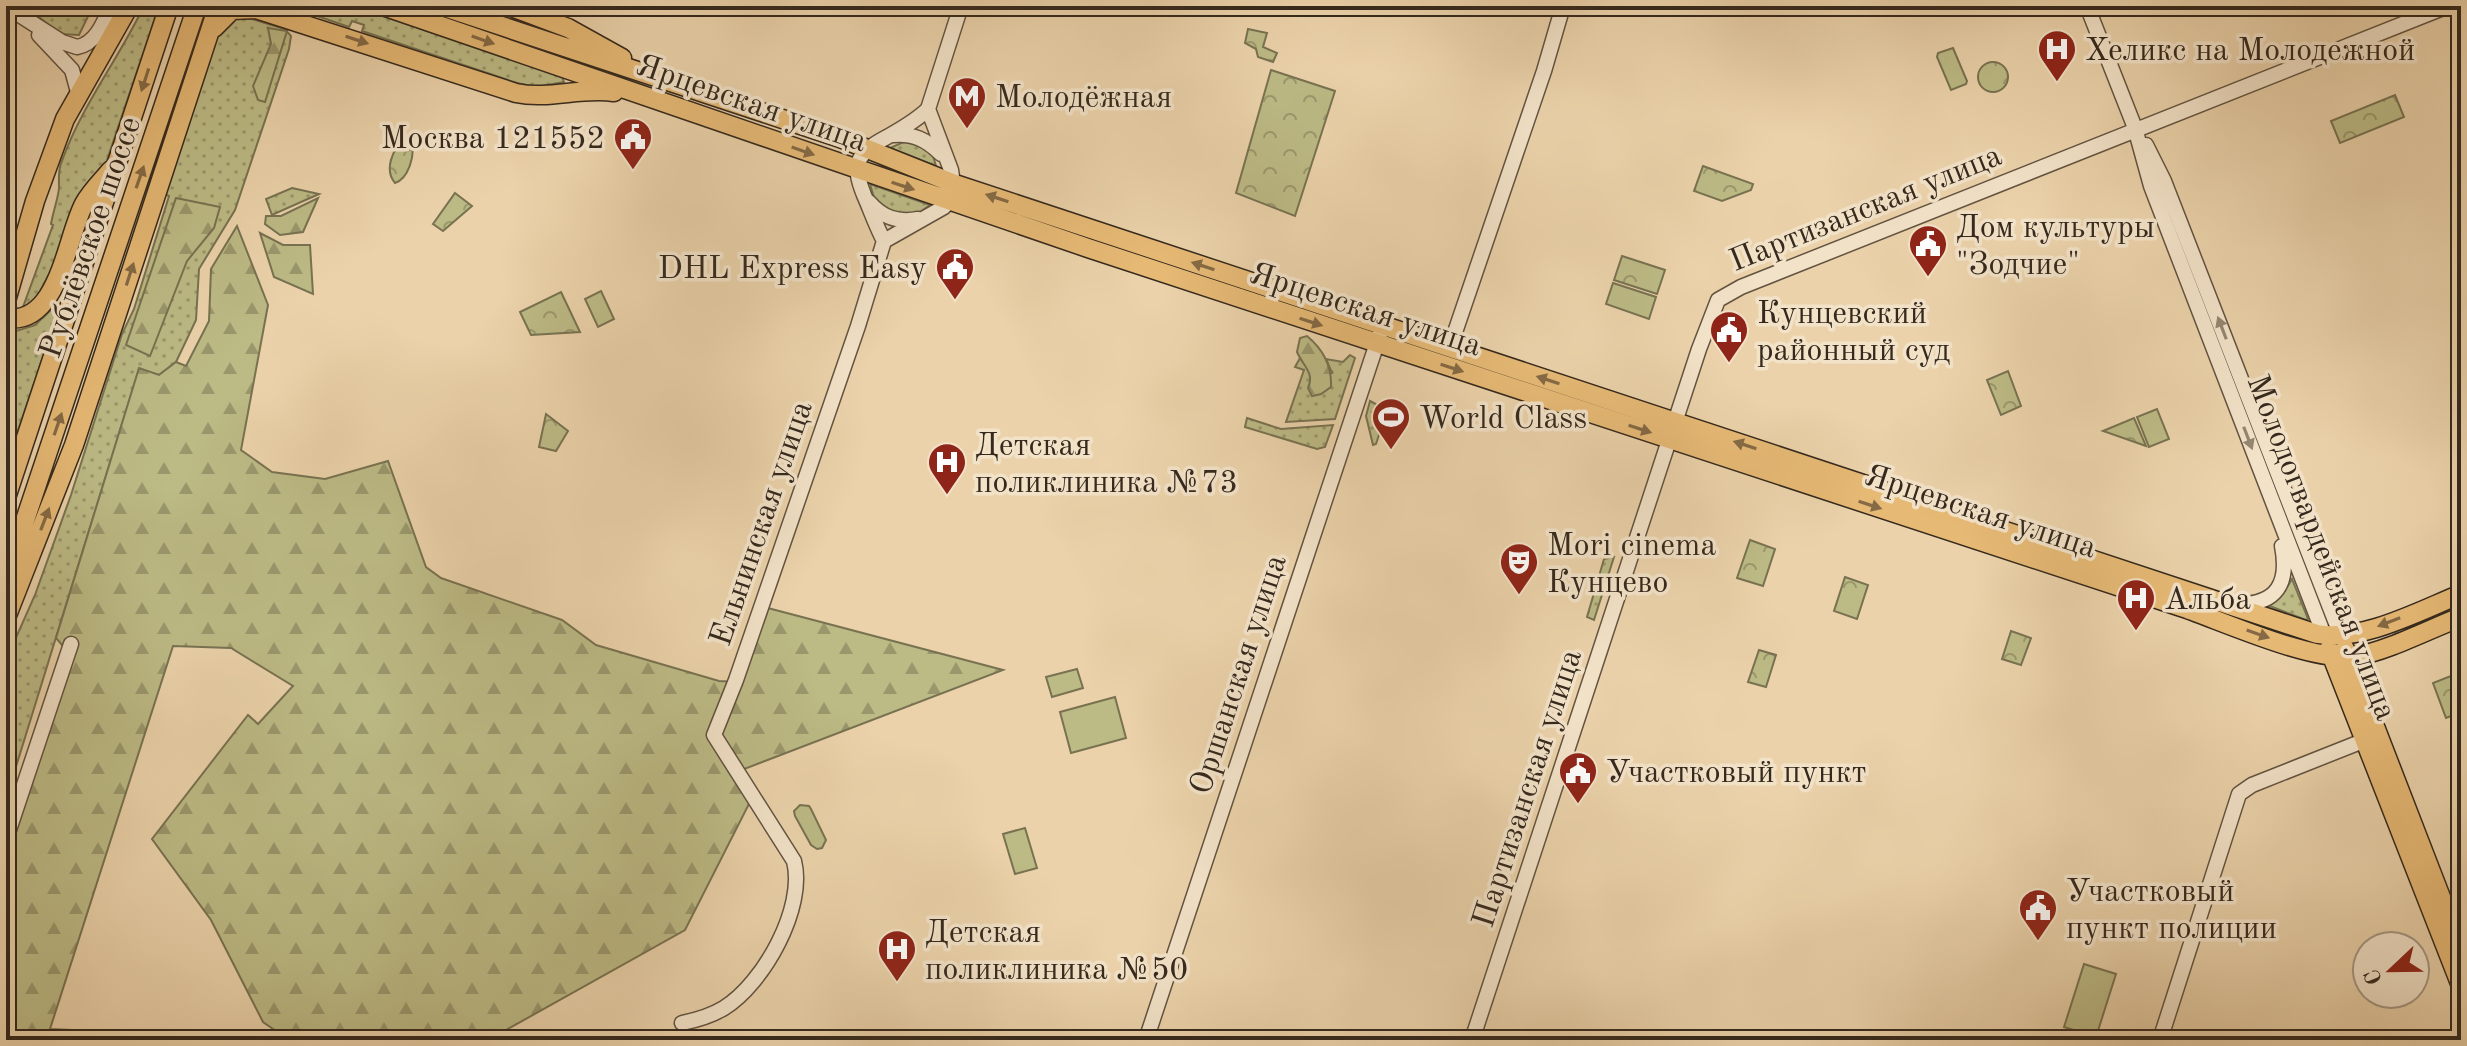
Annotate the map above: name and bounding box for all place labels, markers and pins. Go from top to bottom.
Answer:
hospital icon: Хеликс на Молодежной [2036,28,2078,83]
place label: Хеликс на Молодежной [2085,36,2415,68]
metro station icon: Молодёжная [946,75,988,130]
place label: Молодёжная [995,83,1172,115]
public building icon: Москва 121552 [612,116,654,171]
place label: Москва 121552 [381,124,605,156]
place label: Дом культуры "Зодчие" [1956,213,2155,282]
public building icon: Дом культуры "Зодчие" [1907,223,1949,278]
public building icon: DHL Express Easy [934,246,976,301]
place label: DHL Express Easy [658,254,927,286]
place label: Кунцевский районный суд [1757,299,1950,368]
public building icon: Кунцевский районный суд [1708,309,1750,364]
sports icon: World Class [1370,396,1412,451]
place label: World Class [1419,404,1587,436]
place label: Детская поликлиника №73 [975,431,1238,500]
hospital icon: Детская поликлиника №73 [926,441,968,496]
place label: Mori cinema Кунцево [1547,531,1716,600]
theatre icon: Mori cinema Кунцево [1498,541,1540,596]
hospital icon: Альба [2115,577,2157,632]
place label: Альба [2164,585,2251,617]
public building icon: Участковый пункт [1557,750,1599,805]
place label: Участковый пункт [1606,758,1867,790]
place label: Участковый пункт полиции [2066,877,2277,946]
public building icon: Участковый пункт полиции [2017,887,2059,942]
place label: Детская поликлиника №50 [925,918,1188,987]
hospital icon: Детская поликлиника №50 [876,928,918,983]

